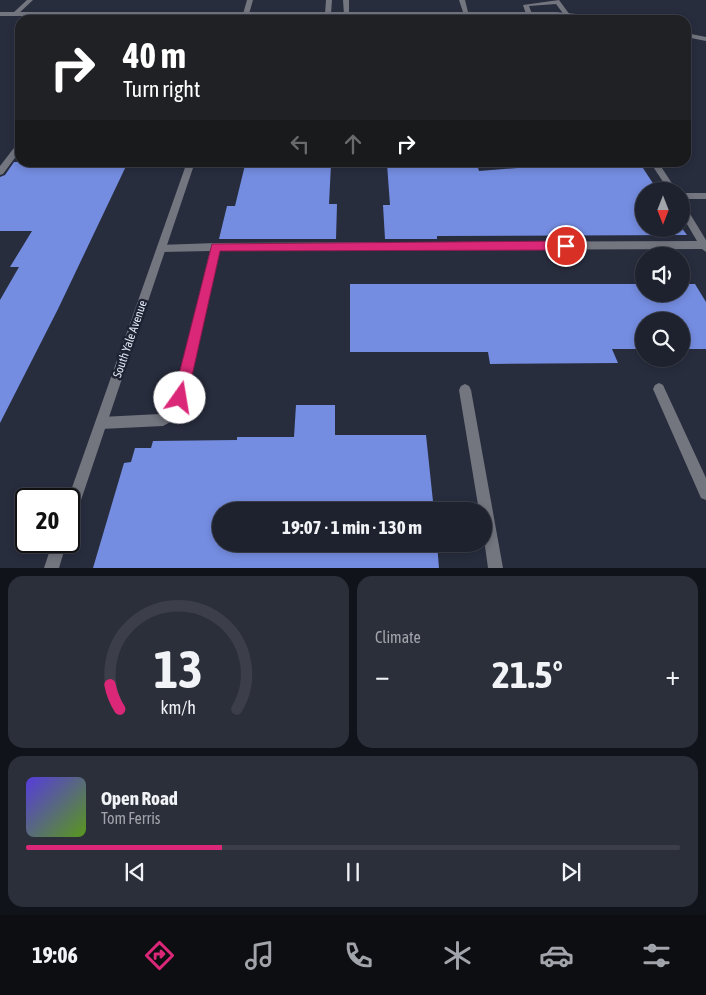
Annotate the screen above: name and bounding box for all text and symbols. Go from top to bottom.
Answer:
icon: right [40,35,105,100]
text: 40 m [123,35,186,75]
text: Turn right [123,76,200,102]
icon: left [286,130,314,158]
icon: ahead [339,130,367,158]
icon: right [392,130,420,158]
north arrow [635,182,690,238]
map controls [635,182,690,367]
pin [545,225,587,267]
icon: arrive [552,232,580,260]
button: sound [635,247,690,302]
street label: South Yale Avenue [110,298,150,380]
button: search [635,312,690,367]
position arrow [153,371,205,423]
speed limit sign: 20 [15,488,80,553]
text: 19:07 · 1 min · 130 m [282,516,422,538]
text: Climate [375,628,421,646]
text: 13 [154,639,203,699]
text: 21.5° [492,653,563,696]
text: − [375,659,390,691]
text: + [665,659,680,691]
text: km/h [161,697,196,718]
text: Open Road [101,787,178,809]
text: Tom Ferris [101,809,160,827]
icon: previous [121,858,149,886]
icon: pause [339,858,367,886]
icon: next [557,858,585,886]
icon: directions [142,938,177,973]
icon: music [242,938,277,973]
icon: phone [341,938,376,973]
icon: climate [440,938,475,973]
icon: car [539,938,574,973]
icon: filters [639,938,674,973]
text: 19:06 [32,942,78,968]

